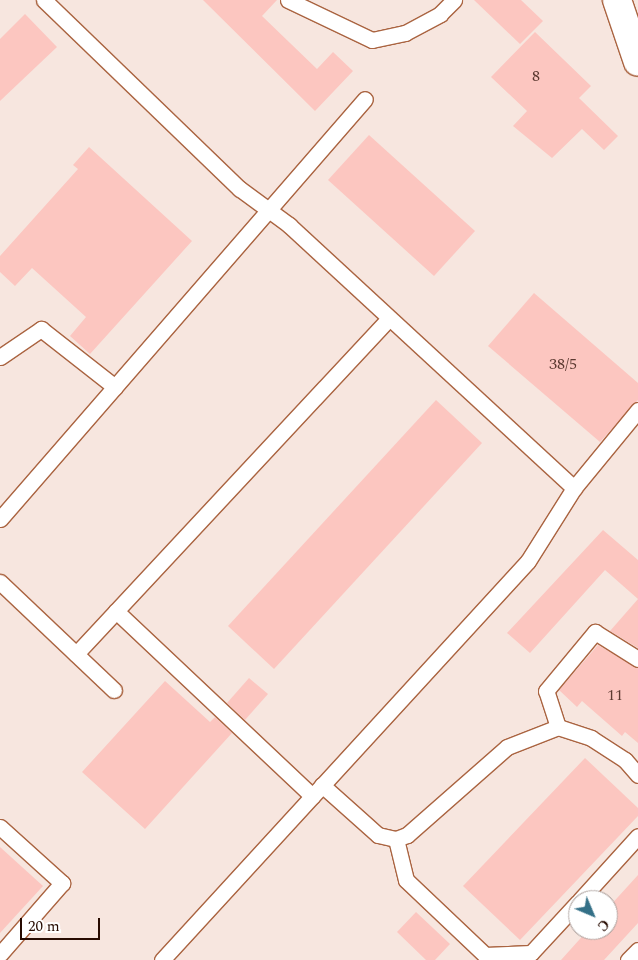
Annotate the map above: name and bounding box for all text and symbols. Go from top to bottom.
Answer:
house number: 8 [532,66,540,86]
house number: 38/5 [549,354,577,374]
house number: 11 [607,685,623,705]
north arrow [568,890,618,940]
scale bar [22,908,102,940]
text: С [592,914,614,936]
text: 20 m [28,915,60,938]

